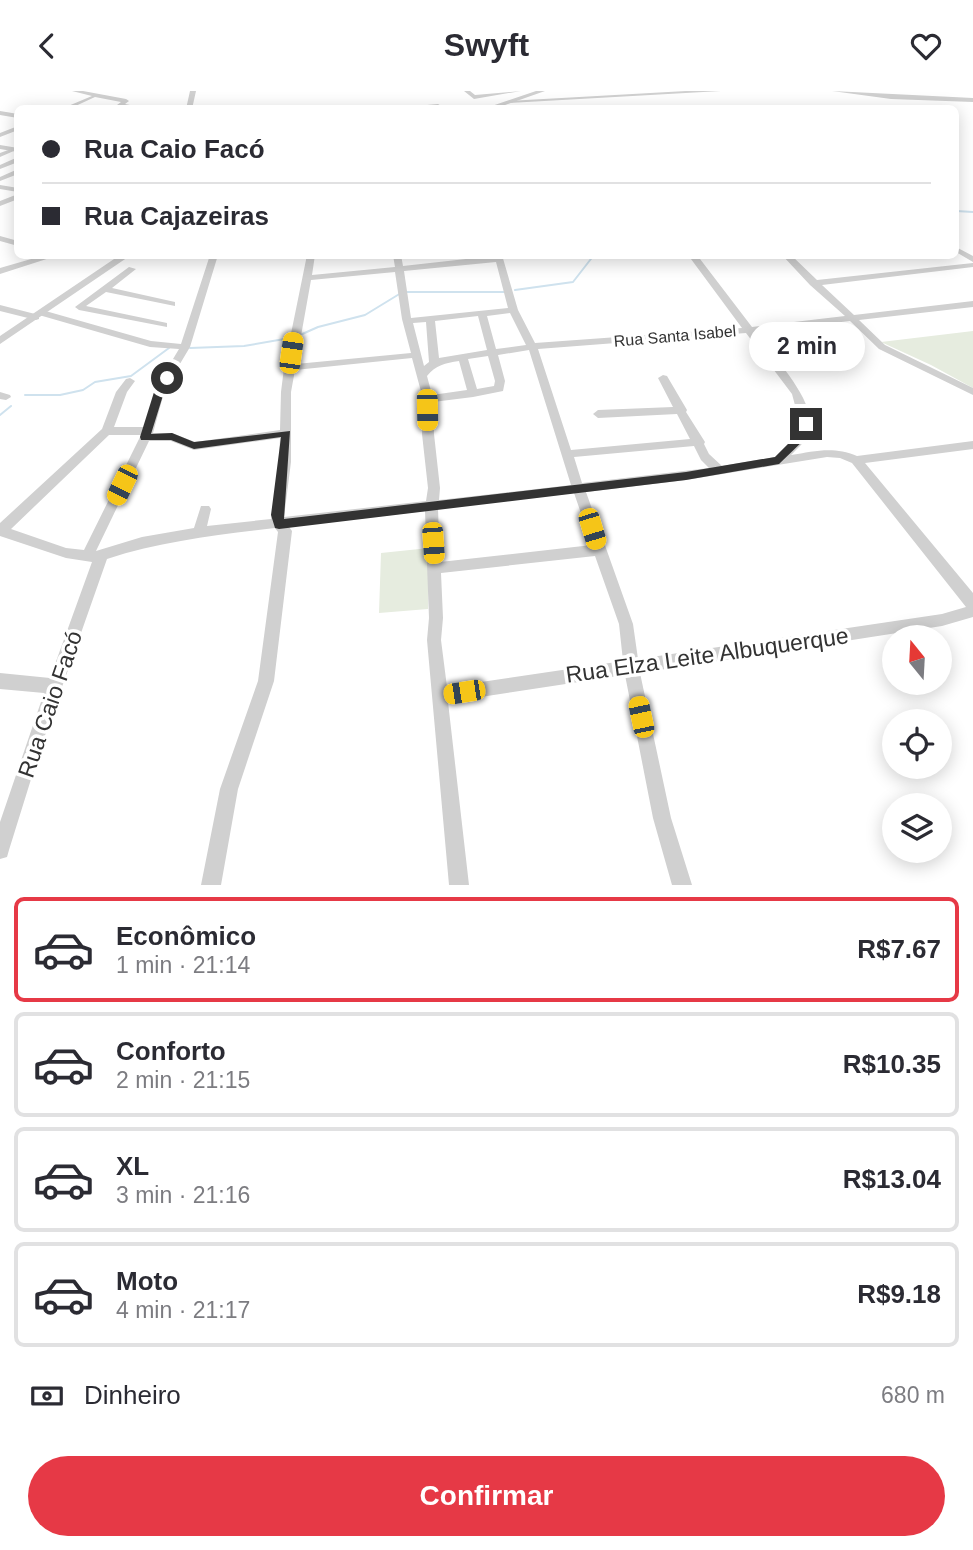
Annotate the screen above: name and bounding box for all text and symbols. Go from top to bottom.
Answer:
icon: back [28,27,66,65]
text: Swyft [444,27,529,63]
icon: heart [907,27,945,65]
text: Rua Caio Facó [84,134,265,164]
text: Rua Cajazeiras [84,201,269,231]
street label: Rua Santa Isabel [613,322,737,350]
callout: 2 min [748,323,864,371]
car [278,331,305,375]
text: 2 min [777,333,837,359]
route start [151,362,183,394]
car [417,389,438,431]
route end [790,408,822,440]
car [104,462,141,508]
car [576,506,609,552]
car [422,521,445,565]
street label: Rua Elza Leite Albuquerque [564,622,850,688]
north arrow [882,625,952,695]
map controls [882,625,952,863]
street label: Rua Caio Facó [13,627,87,781]
car [442,678,487,706]
car [627,694,656,740]
button: locate [882,709,952,779]
button: layers [882,793,952,863]
icon: car [32,918,95,981]
text: Econômico [116,921,256,951]
text: R$7.67 [857,934,941,964]
text: 1 min · 21:14 [116,952,250,978]
icon: car [32,1033,95,1096]
text: Conforto [116,1036,226,1066]
text: R$10.35 [843,1049,941,1079]
text: 2 min · 21:15 [116,1067,250,1093]
icon: car [32,1148,95,1211]
text: XL [116,1151,149,1181]
text: R$13.04 [843,1164,941,1194]
text: 3 min · 21:16 [116,1182,250,1208]
icon: car [32,1263,95,1326]
text: Moto [116,1266,178,1296]
text: R$9.18 [857,1279,941,1309]
text: 4 min · 21:17 [116,1297,250,1323]
icon: cash [28,1377,66,1415]
text: Dinheiro [84,1380,181,1410]
text: 680 m [881,1382,945,1408]
button: Confirmar [28,1456,945,1536]

